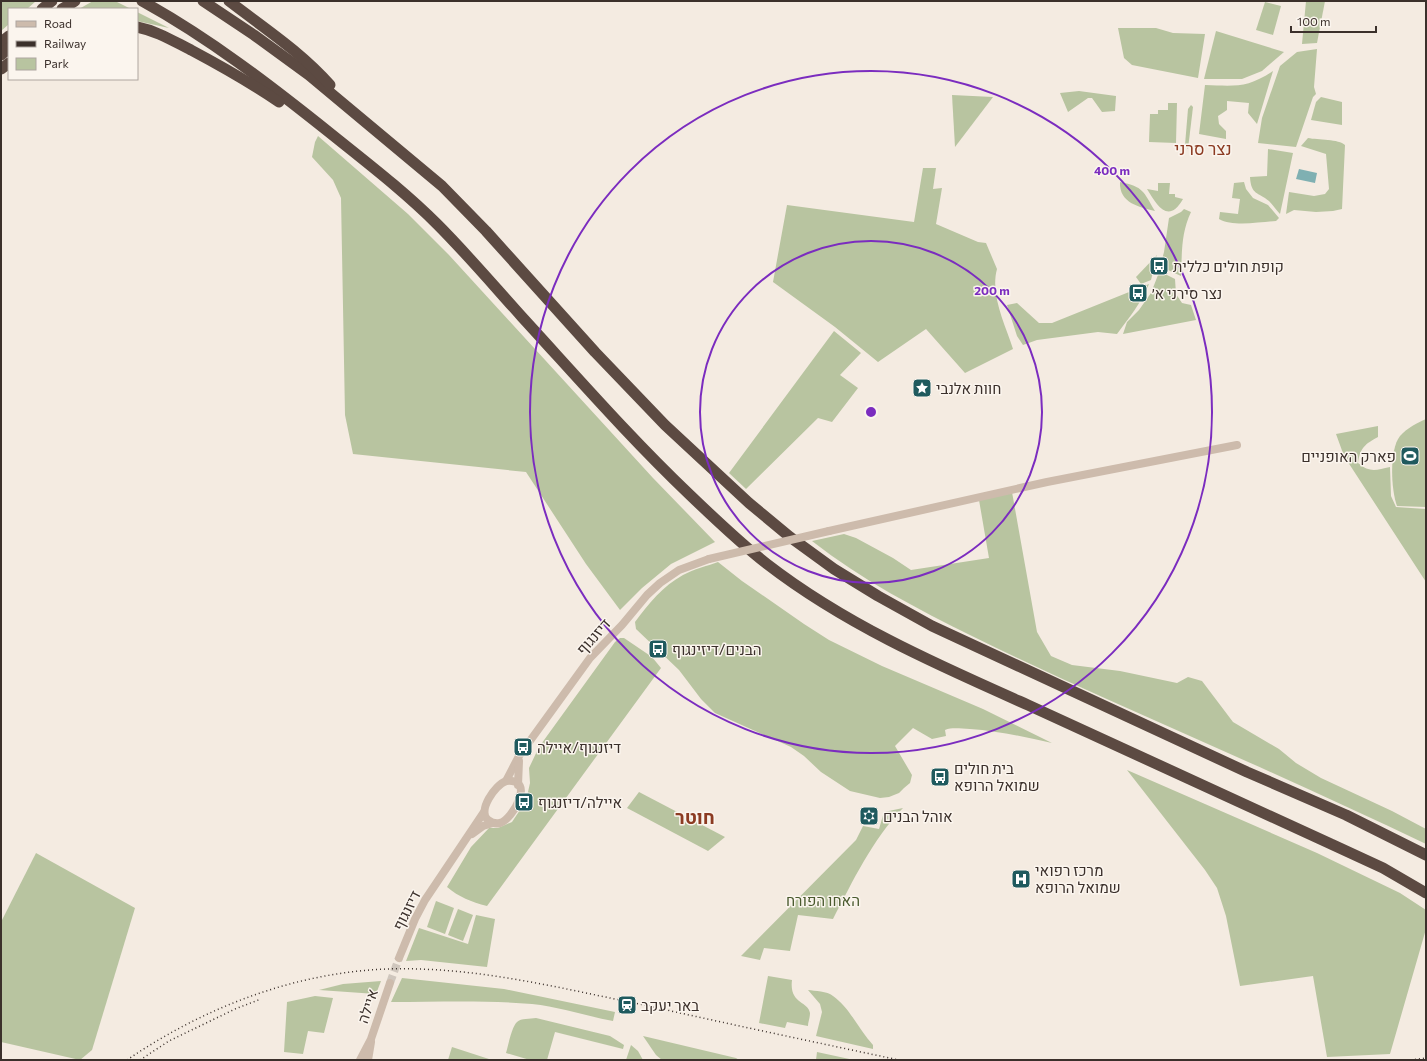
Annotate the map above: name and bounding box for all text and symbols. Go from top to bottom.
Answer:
legend [8,8,138,80]
scale bar [1291,8,1376,34]
text: 100 m [1297,14,1331,28]
text: Road [44,16,72,30]
text: Railway [44,36,86,50]
text: Park [44,56,70,70]
district label: נצר סרני [1174,138,1232,159]
text: 400 m [1094,163,1130,177]
bus stop icon: קופת חולים כללית [1148,255,1170,277]
place label: קופת חולים כללית [1173,257,1284,275]
bus stop icon: נצר סירני א׳ [1127,282,1149,304]
text: 200 m [974,283,1010,297]
place label: נצר סירני א׳ [1152,284,1222,302]
place icon: חוות אלנבי [911,377,933,399]
place label: חוות אלנבי [936,379,1001,397]
centre of rings [864,405,878,419]
sports icon: פארק האופניים [1399,445,1421,467]
place label: פארק האופניים [1301,447,1396,465]
street label: דיזנגוף [572,614,614,658]
bus stop icon: הבנים/דיזינגוף [647,638,669,660]
place label: הבנים/דיזינגוף [672,640,762,658]
bus stop icon: דיזנגוף/איילה [512,736,534,758]
place label: דיזנגוף/איילה [537,738,621,756]
place label: בית חולים שמואל הרופא [954,759,1040,794]
bus stop icon: בית חולים שמואל הרופא [929,766,951,788]
bus stop icon: איילה/דיזנגוף [513,791,535,813]
place label: איילה/דיזנגוף [538,793,622,811]
district label: חוטר [675,805,715,828]
synagogue icon: אוהל הבנים [858,805,880,827]
place label: אוהל הבנים [883,807,953,825]
place label: מרכז רפואי שמואל הרופא [1035,861,1121,896]
hospital icon: מרכז רפואי שמואל הרופא [1010,868,1032,890]
street label: דיזנגוף [388,887,424,933]
park label: האחו הפורח [786,891,860,909]
street label: איילה [353,986,381,1026]
station icon: באר יעקב [616,994,638,1016]
place label: באר יעקב [641,996,699,1014]

